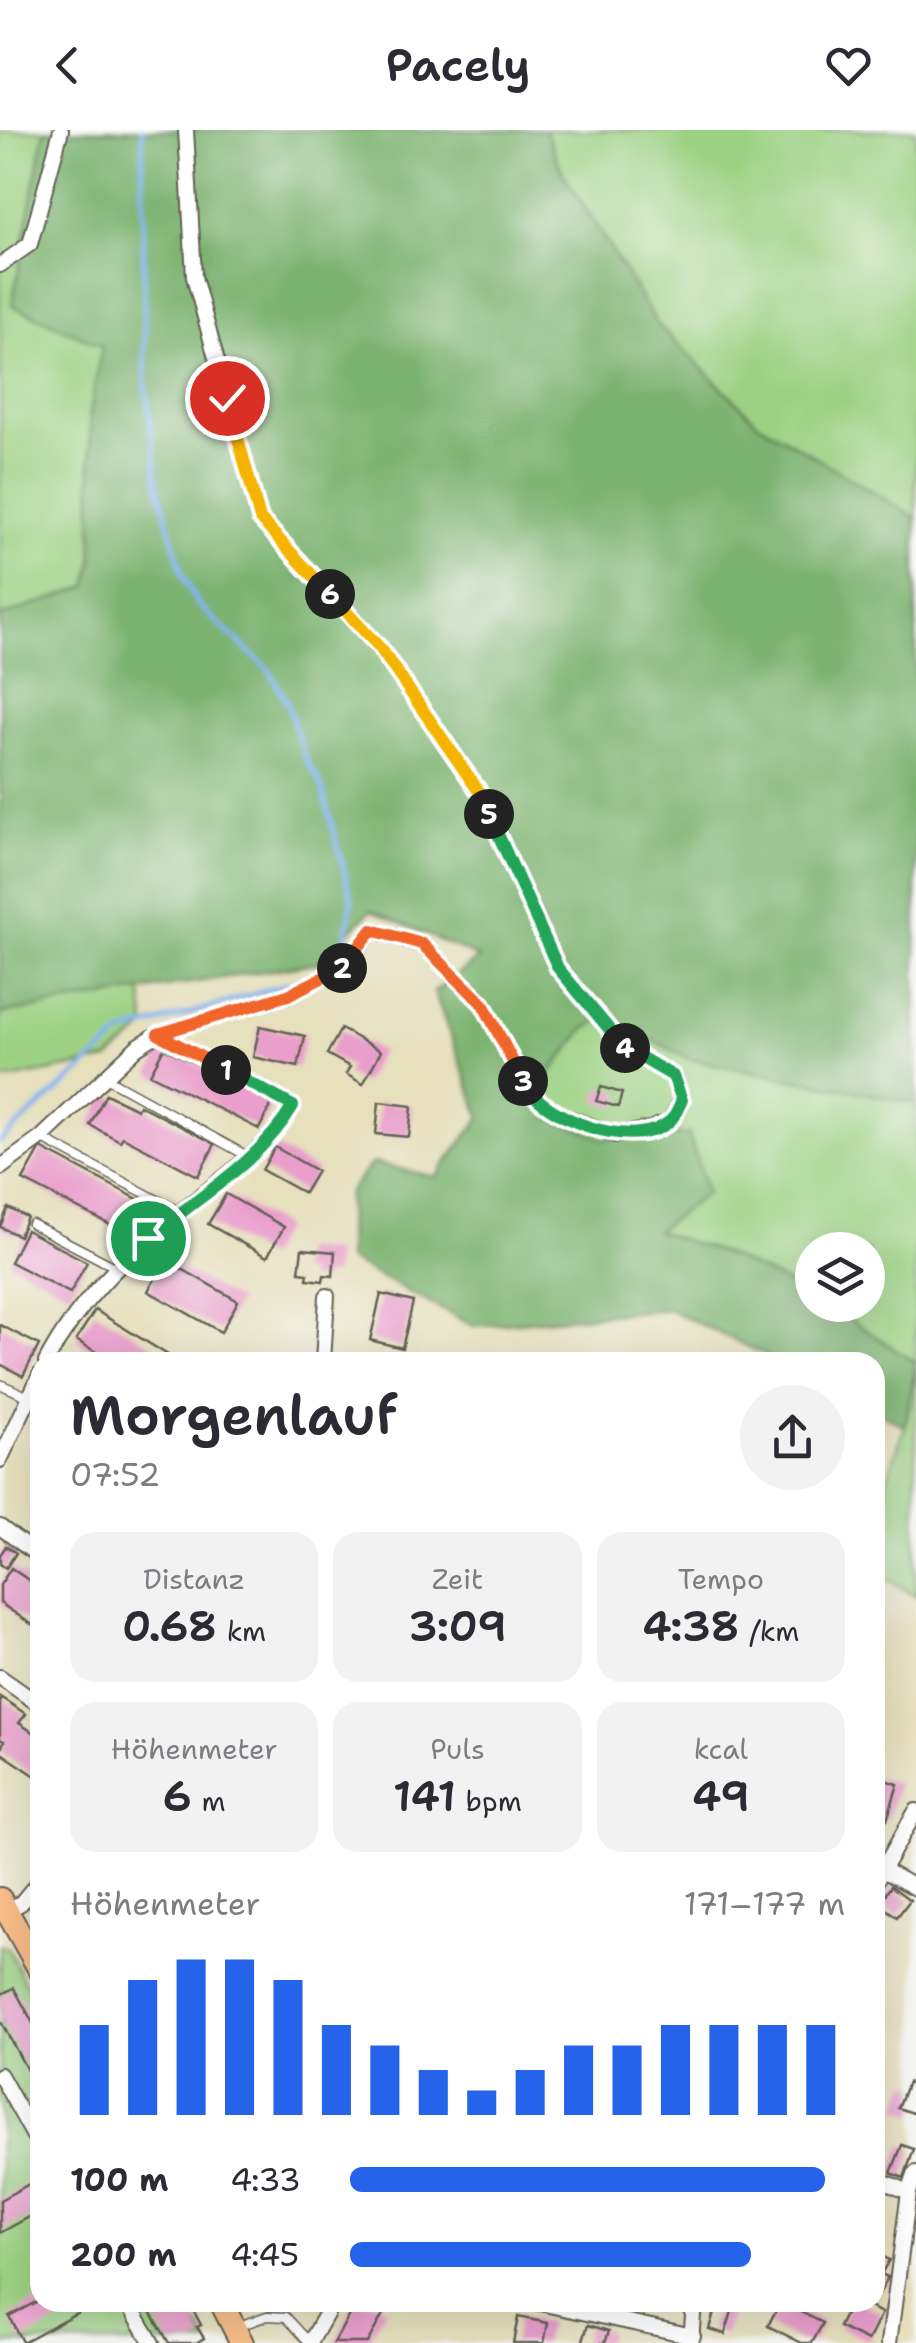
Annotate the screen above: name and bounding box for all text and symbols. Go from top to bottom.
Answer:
text: Pacely [386,35,530,95]
icon: back [40,38,95,93]
icon: heart [821,38,876,93]
pin [185,356,270,441]
icon: check [200,371,255,426]
pin: 6 [305,569,355,619]
text: 6 [320,575,340,613]
pin: 5 [464,789,514,839]
text: 5 [480,795,498,833]
pin: 2 [317,943,367,993]
text: 2 [332,949,352,987]
pin: 4 [600,1023,650,1073]
text: 4 [615,1029,635,1067]
pin: 1 [201,1045,251,1095]
text: 1 [220,1051,232,1089]
pin: 3 [498,1056,548,1106]
text: 3 [513,1062,533,1100]
pin [106,1196,191,1281]
icon: arrive [121,1211,176,1266]
map controls [795,1232,885,1322]
button: layers [795,1232,885,1322]
text: Morgenlauf [70,1378,397,1452]
button: share [740,1385,845,1490]
text: 07:52 [70,1453,160,1496]
text: Distanz [143,1560,245,1598]
text: Zeit [432,1560,483,1598]
text: Tempo [678,1560,764,1598]
text: 0.68 [122,1598,217,1654]
text: 3:09 [408,1598,507,1654]
text: 4:38 [642,1598,740,1654]
text: km [217,1612,266,1650]
text: /km [740,1612,799,1650]
text: Höhenmeter [111,1730,277,1768]
text: Puls [430,1730,485,1768]
text: kcal [694,1730,748,1768]
text: 6 [163,1768,192,1824]
text: 141 [393,1768,456,1824]
text: 49 [692,1768,750,1824]
text: m [192,1782,226,1820]
text: bpm [456,1782,522,1820]
text: Höhenmeter [70,1882,260,1925]
text: 171–177 m [684,1882,845,1925]
text: 100 m [70,2158,169,2201]
text: 4:33 [230,2158,301,2201]
text: 200 m [70,2233,177,2276]
text: 4:45 [230,2233,299,2276]

